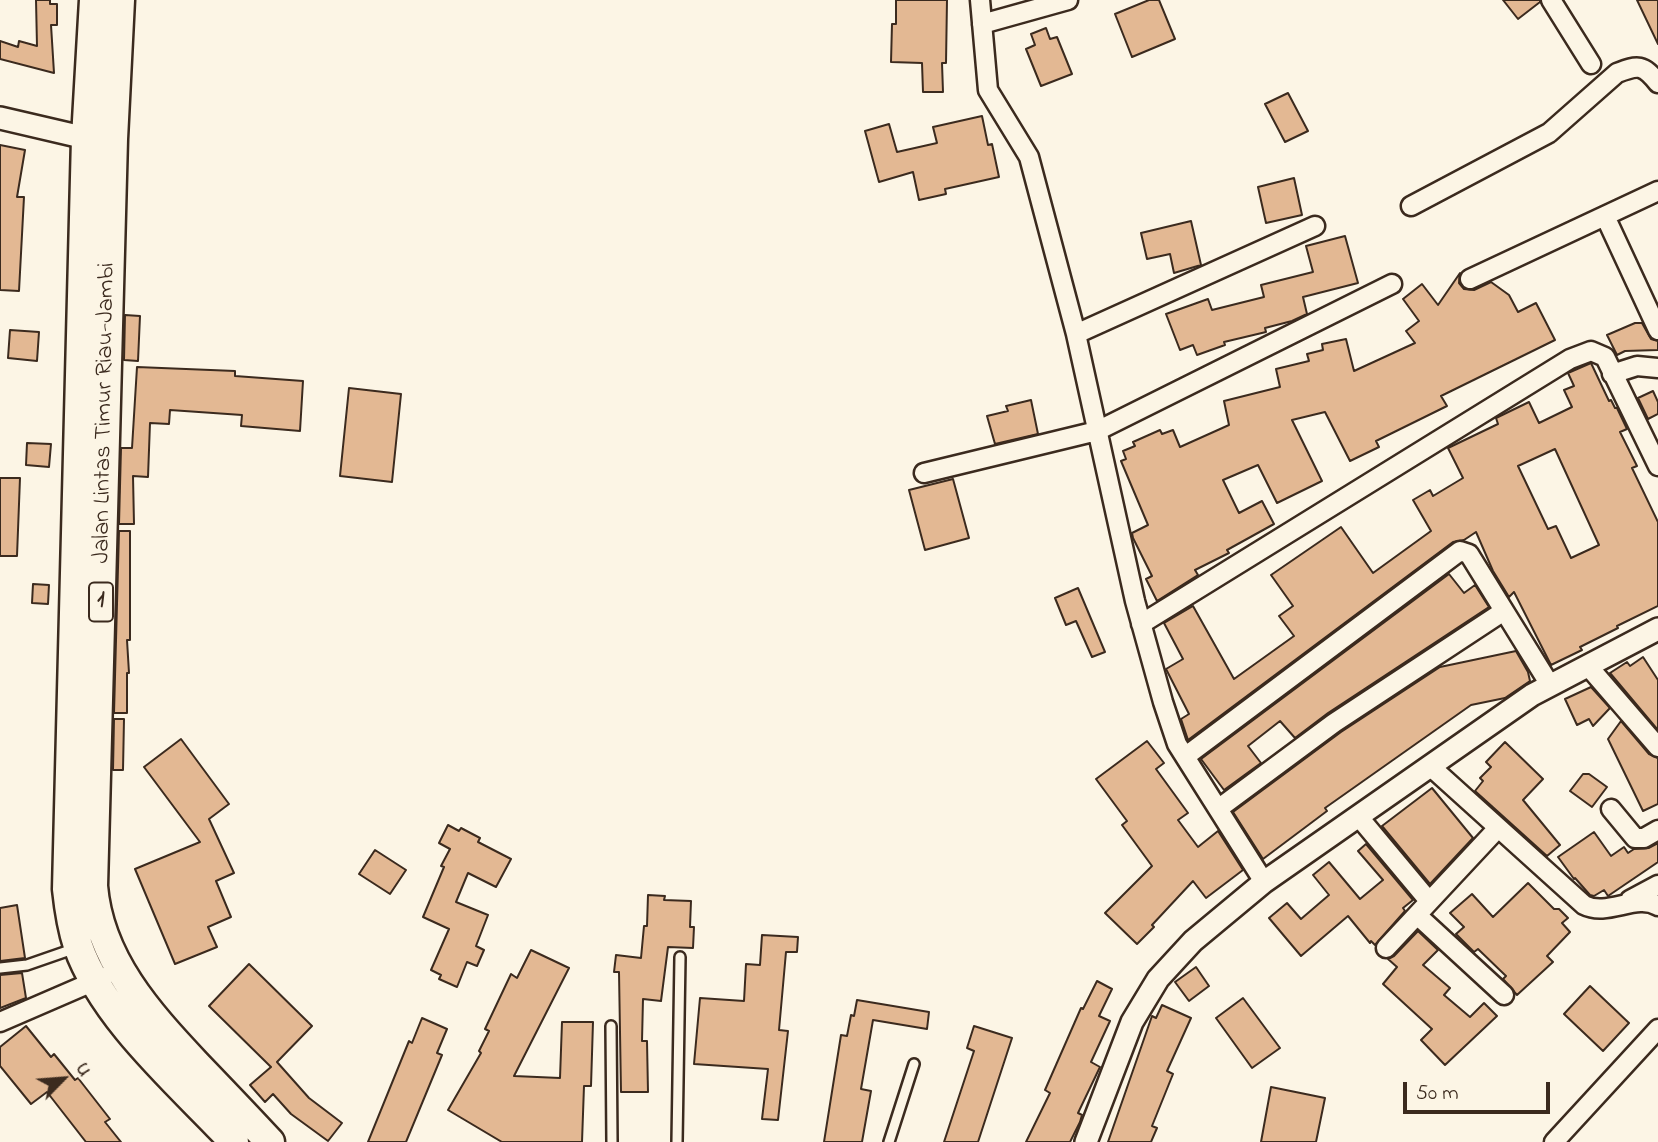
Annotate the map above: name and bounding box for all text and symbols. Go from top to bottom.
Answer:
street label: Jalan Lintas Timur Riau-Jambi [89,262,123,564]
road number: 1 [89,582,113,622]
north arrow [28,1044,98,1114]
text: U [68,1059,97,1081]
scale bar [1406,1068,1553,1112]
text: 50 m [1416,1079,1459,1109]

